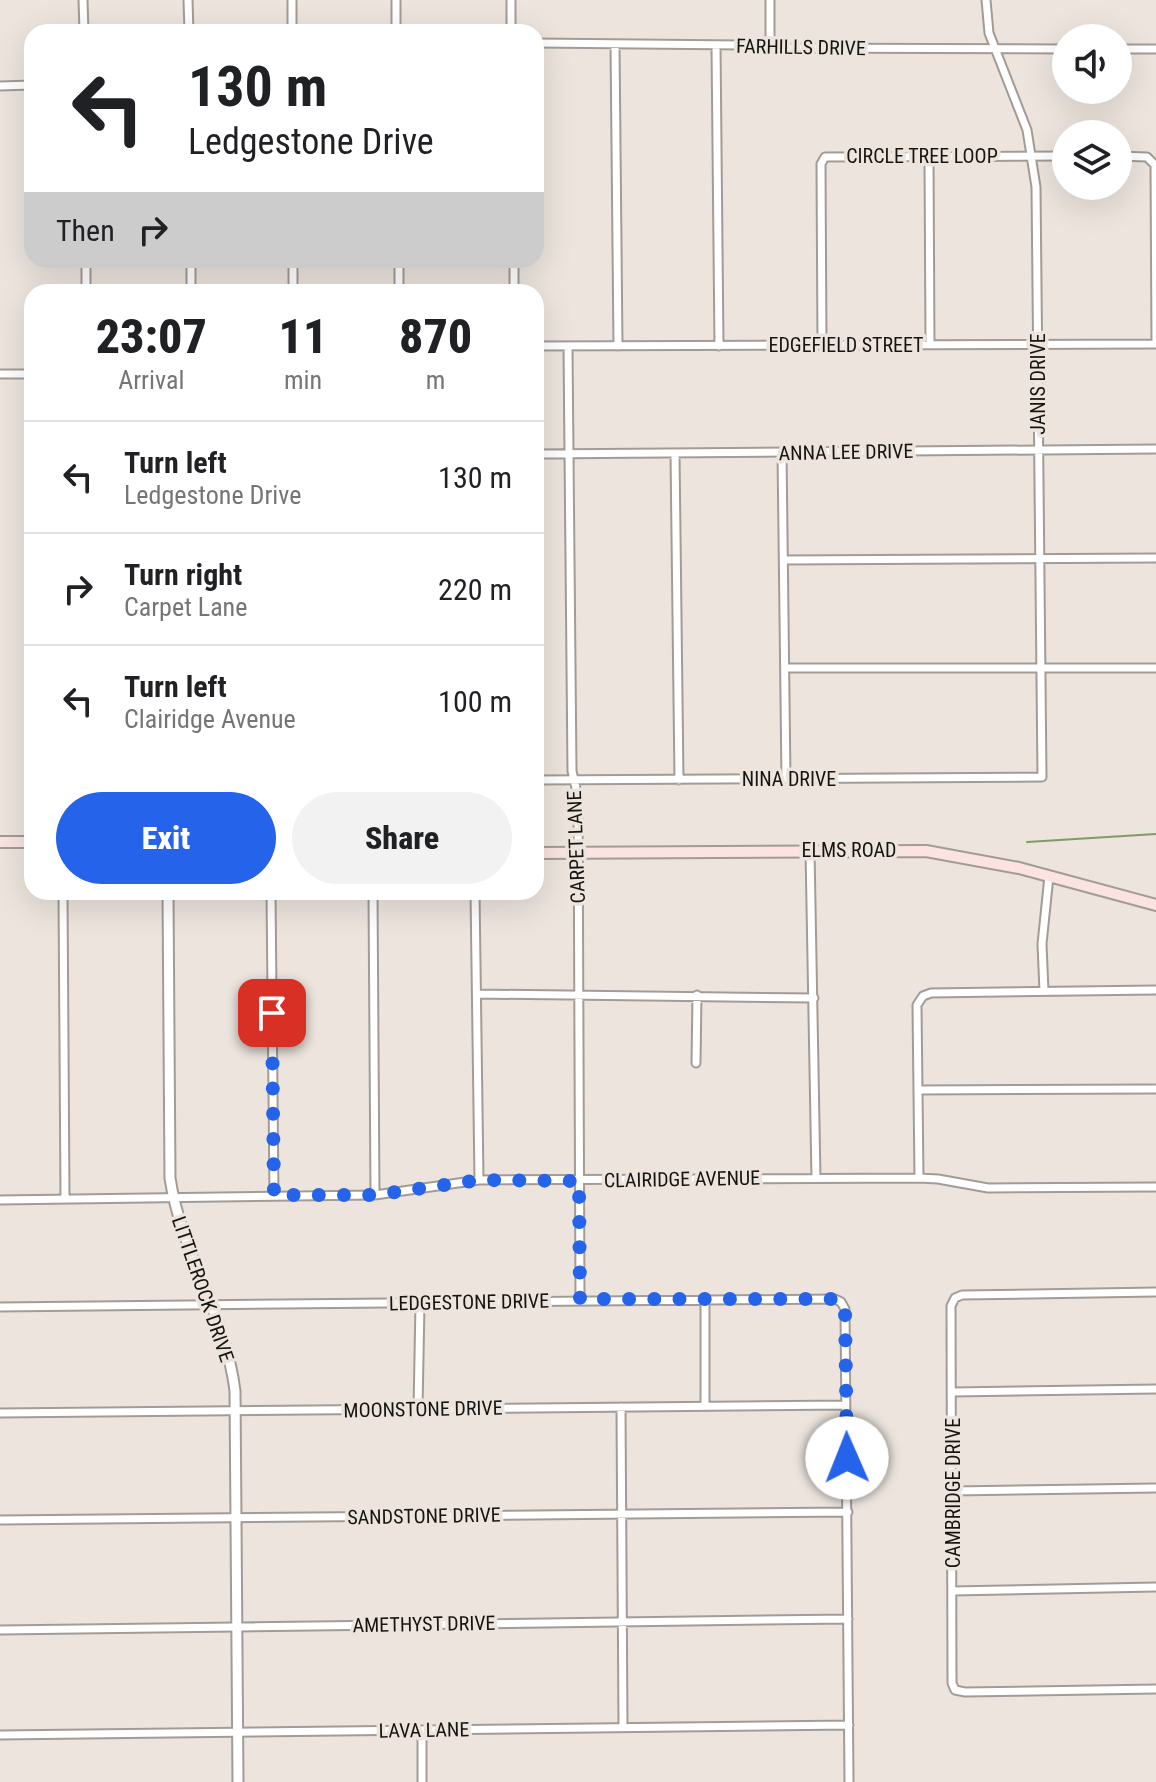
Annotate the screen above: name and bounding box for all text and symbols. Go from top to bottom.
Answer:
map controls [1052,24,1132,200]
button: sound [1052,24,1132,104]
street label: FARHILLS DRIVE [736,34,866,60]
text: 130 m [188,54,327,120]
icon: left [56,56,160,160]
button: layers [1052,120,1132,200]
text: Ledgestone Drive [188,121,434,163]
street label: CIRCLE TREE LOOP [846,144,998,168]
icon: right [131,208,175,252]
text: Then [56,213,115,248]
text: 23:07 [96,308,207,365]
text: 11 [279,308,327,365]
text: 870 [399,308,472,365]
street label: EDGEFIELD STREET [768,333,924,357]
street label: JANIS DRIVE [1026,333,1050,435]
text: Arrival [118,365,184,395]
text: min [284,365,322,395]
text: m [426,365,445,395]
street label: ANNA LEE DRIVE [778,439,914,465]
text: Turn left [124,445,227,480]
icon: left [56,455,100,499]
text: 130 m [438,460,512,495]
text: Ledgestone Drive [124,480,301,510]
text: Turn right [124,557,242,592]
icon: right [56,567,100,611]
text: 220 m [438,572,512,607]
text: Carpet Lane [124,592,247,622]
text: Turn left [124,669,227,704]
icon: left [56,679,100,723]
text: 100 m [438,684,512,719]
text: Clairidge Avenue [124,704,296,734]
street label: NINA DRIVE [742,767,836,791]
street label: CARPET LANE [562,790,590,904]
button: Exit [56,792,276,884]
button: Share [292,792,512,884]
street label: ELMS ROAD [802,838,896,862]
pin [238,979,306,1047]
icon: arrive [250,991,294,1035]
street label: CLAIRIDGE AVENUE [604,1166,760,1192]
street label: LITTLEROCK DRIVE [167,1213,239,1365]
street label: LEDGESTONE DRIVE [389,1289,549,1315]
street label: MOONSTONE DRIVE [343,1396,503,1422]
position arrow [805,1416,889,1500]
street label: CAMBRIDGE DRIVE [941,1418,965,1568]
street label: SANDSTONE DRIVE [347,1503,501,1529]
street label: AMETHYST DRIVE [352,1611,496,1637]
street label: LAVA LANE [379,1717,470,1743]

